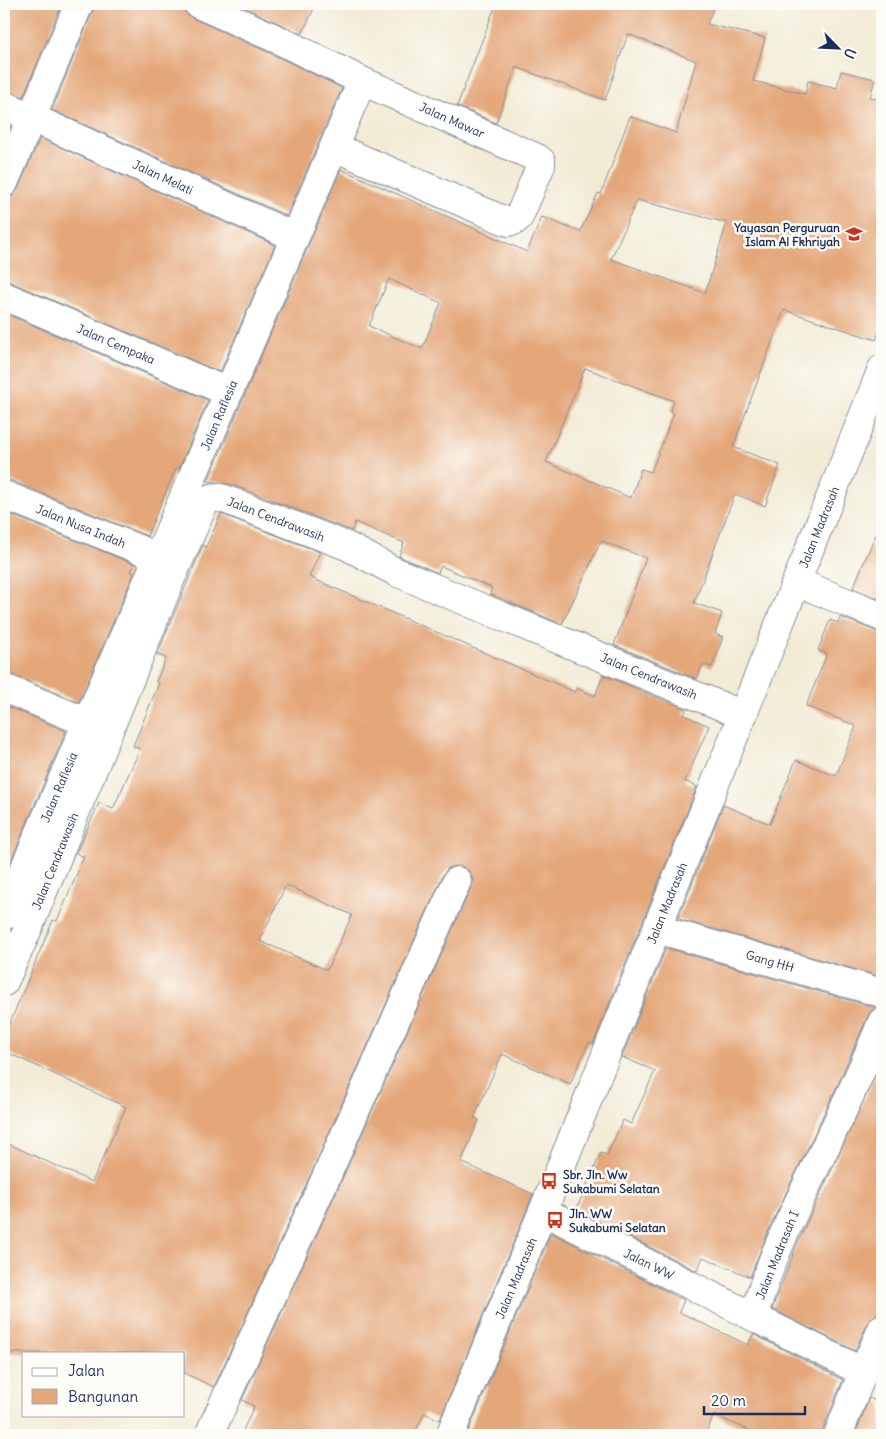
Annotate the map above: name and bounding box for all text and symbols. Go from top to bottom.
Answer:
north arrow [814,22,864,72]
text: U [840,45,860,61]
street label: Jalan Mawar [417,99,487,141]
street label: Jalan Melati [131,157,195,197]
place label: Yayasan Perguruan Islam Al Fkhriyah [733,220,840,250]
school or university icon: Yayasan Perguruan Islam Al Fkhriyah [844,224,864,244]
street label: Jalan Cempaka [75,321,157,367]
street label: Jalan Raflesia [197,378,241,452]
street label: Jalan Madrasah [796,484,842,570]
street label: Jalan Cendrawasih [225,493,327,545]
street label: Jalan Nusa Indah [34,501,128,551]
street label: Jalan Cendrawasih [598,650,700,702]
street label: Jalan Raflesia [37,750,81,824]
street label: Jalan Cendrawasih [29,810,81,912]
street label: Jalan Madrasah [644,860,690,946]
street label: Gang HH [744,947,796,975]
place label: Sbr. Jln. Ww Sukabumi Selatan [563,1167,660,1196]
bus stop icon: Sbr. Jln. Ww Sukabumi Selatan [539,1171,559,1191]
place label: Jln. WW Sukabumi Selatan [569,1206,666,1235]
street label: Jalan Madrasah I [752,1208,802,1302]
bus stop icon: Jln. WW Sukabumi Selatan [545,1210,565,1230]
street label: Jalan Madrasah [492,1235,540,1321]
street label: Jalan WW [621,1245,677,1283]
legend [22,1352,185,1416]
text: Jalan [68,1361,105,1380]
scale bar [704,1384,805,1416]
text: Bangunan [68,1387,138,1406]
text: 20 m [711,1391,746,1410]

